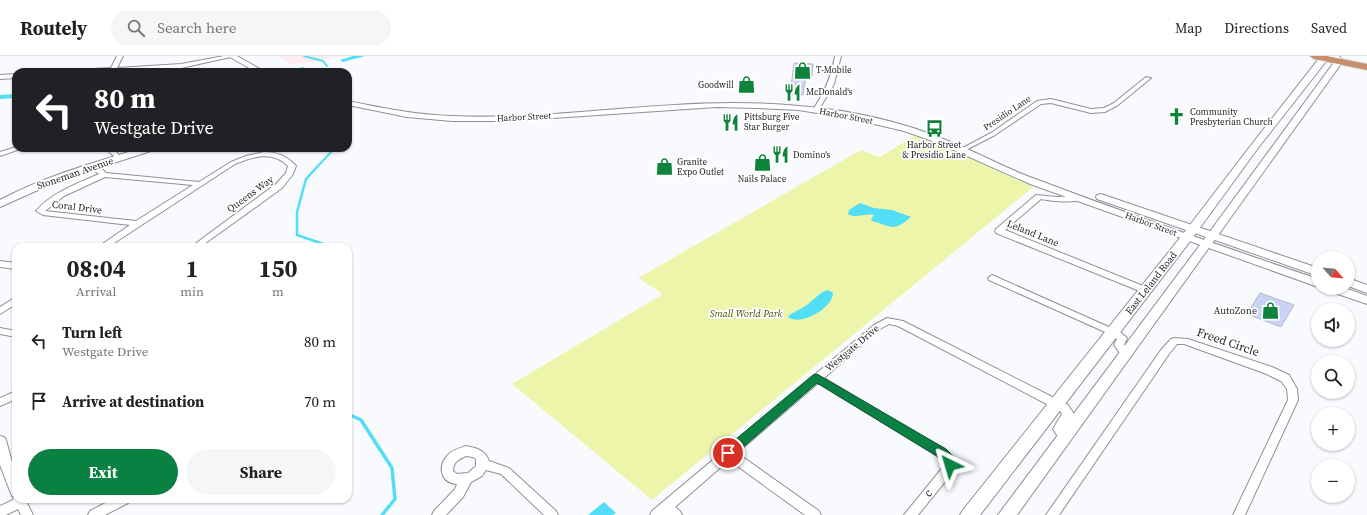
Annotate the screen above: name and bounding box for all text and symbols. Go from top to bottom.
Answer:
search box [111,10,391,46]
text: Routely [20,15,87,41]
icon: search [125,17,147,39]
text: Search here [157,17,236,38]
text: Map [1175,18,1202,38]
text: Directions [1224,18,1289,38]
text: Saved [1311,18,1347,38]
shop icon: T-Mobile [793,60,813,80]
place label: T-Mobile [816,64,852,76]
shop icon: Goodwill [737,75,757,95]
text: 80 m [94,79,156,117]
place label: Goodwill [698,79,734,91]
restaurant icon: McDonald's [783,82,803,102]
icon: left [28,84,80,136]
place label: McDonald's [806,86,853,98]
street label: Presidio Lane [981,92,1033,133]
street label: Harbor Street [818,105,874,127]
place label: Community Presbyterian Church [1190,106,1274,128]
church icon: Community Presbyterian Church [1167,107,1187,127]
street label: Harbor Street [496,110,552,124]
place label: Pittsburg Five Star Burger [744,111,800,133]
restaurant icon: Pittsburg Five Star Burger [721,112,741,132]
text: Westgate Drive [94,115,214,140]
bus stop icon: Harbor Street & Presidio Lane [924,118,944,138]
place label: Harbor Street & Presidio Lane [902,139,966,161]
restaurant icon: Domino's [770,145,790,165]
place label: Domino's [793,149,831,161]
shop icon: Nails Palace [752,152,772,172]
street label: Stoneman Avenue [35,154,115,192]
place label: Granite Expo Outlet [677,156,724,178]
shop icon: Granite Expo Outlet [654,157,674,177]
street label: Queens Way [224,172,277,215]
place label: Nails Palace [738,173,787,185]
street label: Coral Drive [51,197,103,217]
street label: Harbor Street [1123,209,1179,239]
street label: Leland Lane [1005,217,1061,249]
street label: East Leland Road [1122,249,1180,317]
north arrow [1311,251,1355,295]
map controls [1311,251,1355,503]
text: 08:04 [67,252,126,285]
text: 1 [186,252,199,285]
text: 150 [258,252,297,285]
text: Arrival [76,283,116,300]
text: min [180,283,204,300]
text: m [272,283,284,300]
shop icon: AutoZone [1260,300,1280,320]
button: sound [1311,303,1355,347]
place label: AutoZone [1214,304,1257,317]
park label: Small World Park [710,307,783,320]
text: Turn left [62,322,122,343]
street label: Westgate Drive [822,322,882,374]
street label: Freed Circle [1195,324,1261,360]
icon: left [28,330,50,352]
text: 80 m [304,331,336,352]
text: Westgate Drive [62,343,148,360]
button: search [1311,355,1355,399]
icon: arrive [28,390,50,412]
text: Arrive at destination [62,391,204,412]
text: 70 m [304,391,336,412]
button: + [1311,407,1355,451]
pin [711,436,745,470]
icon: arrive [717,442,739,464]
position arrow [929,444,971,486]
button: Exit [28,449,178,495]
button: Share [186,449,336,495]
button: − [1311,459,1355,503]
street label: c [920,486,936,500]

